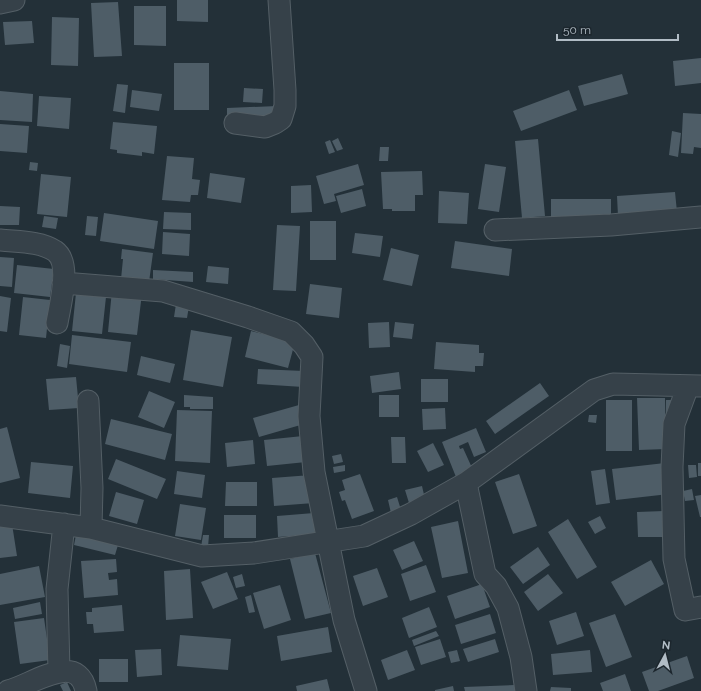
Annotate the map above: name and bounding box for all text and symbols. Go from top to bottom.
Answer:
scale bar [557,16,678,42]
text: 50 m [563,23,591,37]
north arrow [645,635,685,675]
text: N [661,639,671,653]

